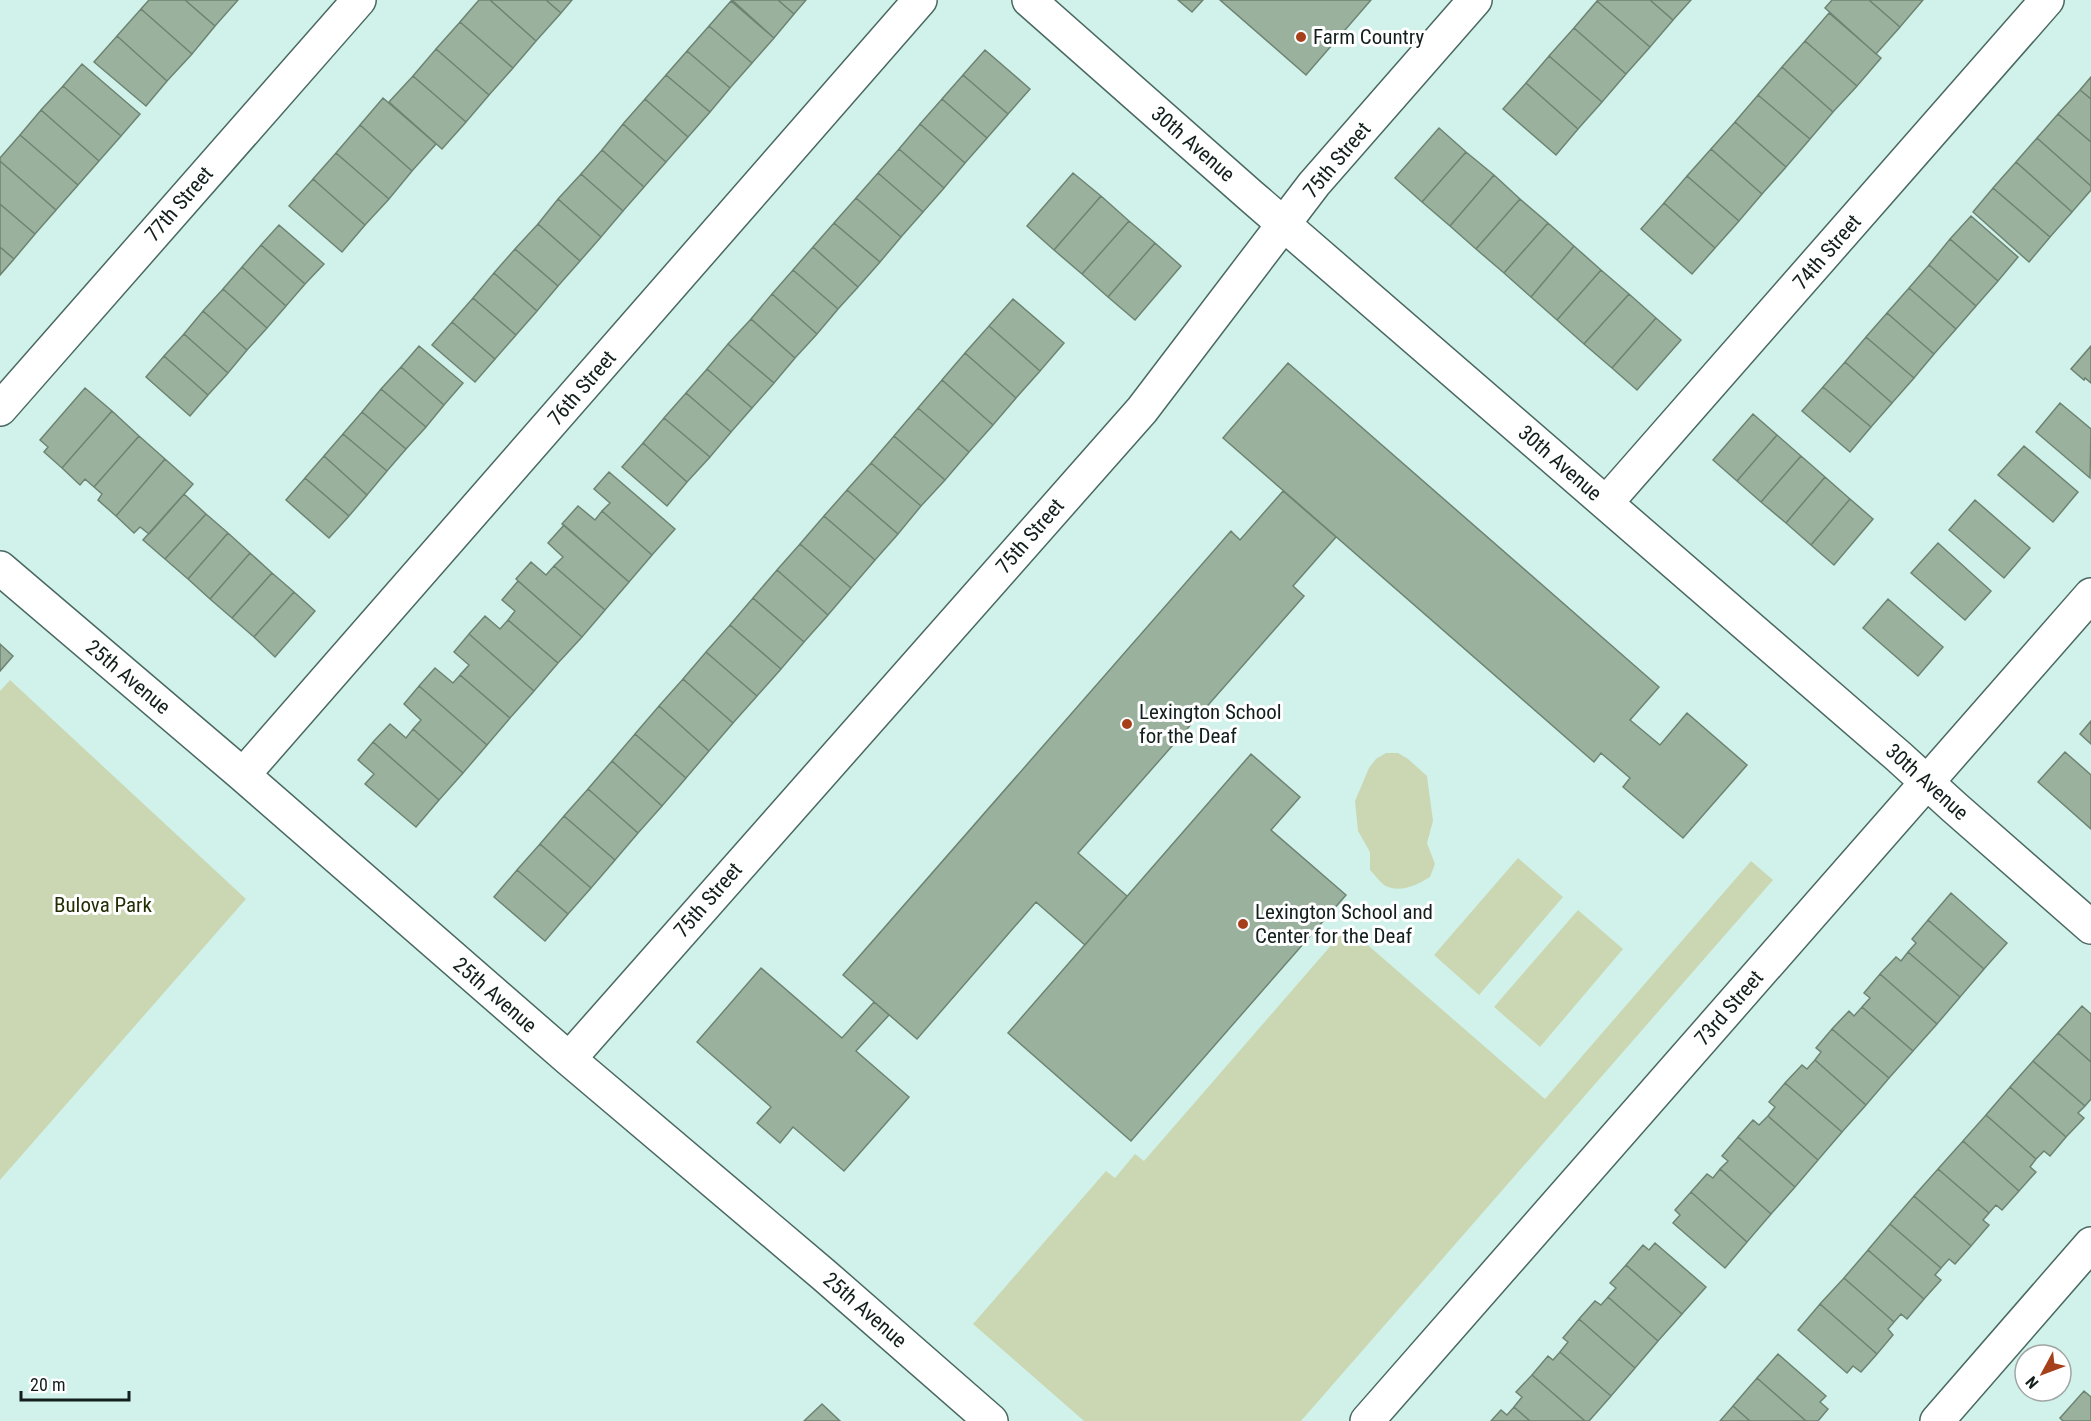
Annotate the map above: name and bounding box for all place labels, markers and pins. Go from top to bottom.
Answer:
place label: Farm Country [1313,25,1424,49]
marker: Farm Country [1294,30,1308,44]
place label: Lexington School for the Deaf [1139,700,1282,748]
marker: Lexington School for the Deaf [1120,717,1134,731]
place label: Lexington School and Center for the Deaf [1255,900,1433,948]
marker: Lexington School and Center for the Deaf [1236,917,1250,931]

